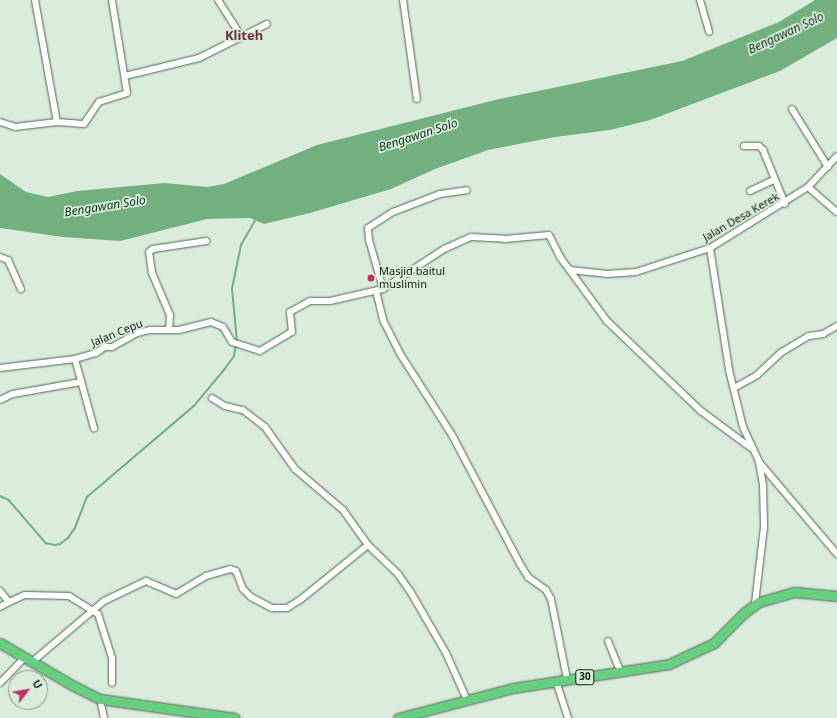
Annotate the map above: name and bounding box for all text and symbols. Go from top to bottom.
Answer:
water label: Bengawan Solo [746,9,826,57]
district label: Kliteh [225,27,263,43]
water label: Bengawan Solo [377,115,459,155]
street label: Jalan Desa Kerek [701,190,781,244]
water label: Bengawan Solo [63,192,147,220]
place label: Masjid baitul muslimin [379,265,445,291]
marker: Masjid baitul muslimin [366,273,376,283]
street label: Jalan Cepu [89,317,145,349]
road number: 30 [575,669,595,685]
north arrow [8,670,48,710]
text: U [29,677,46,692]

